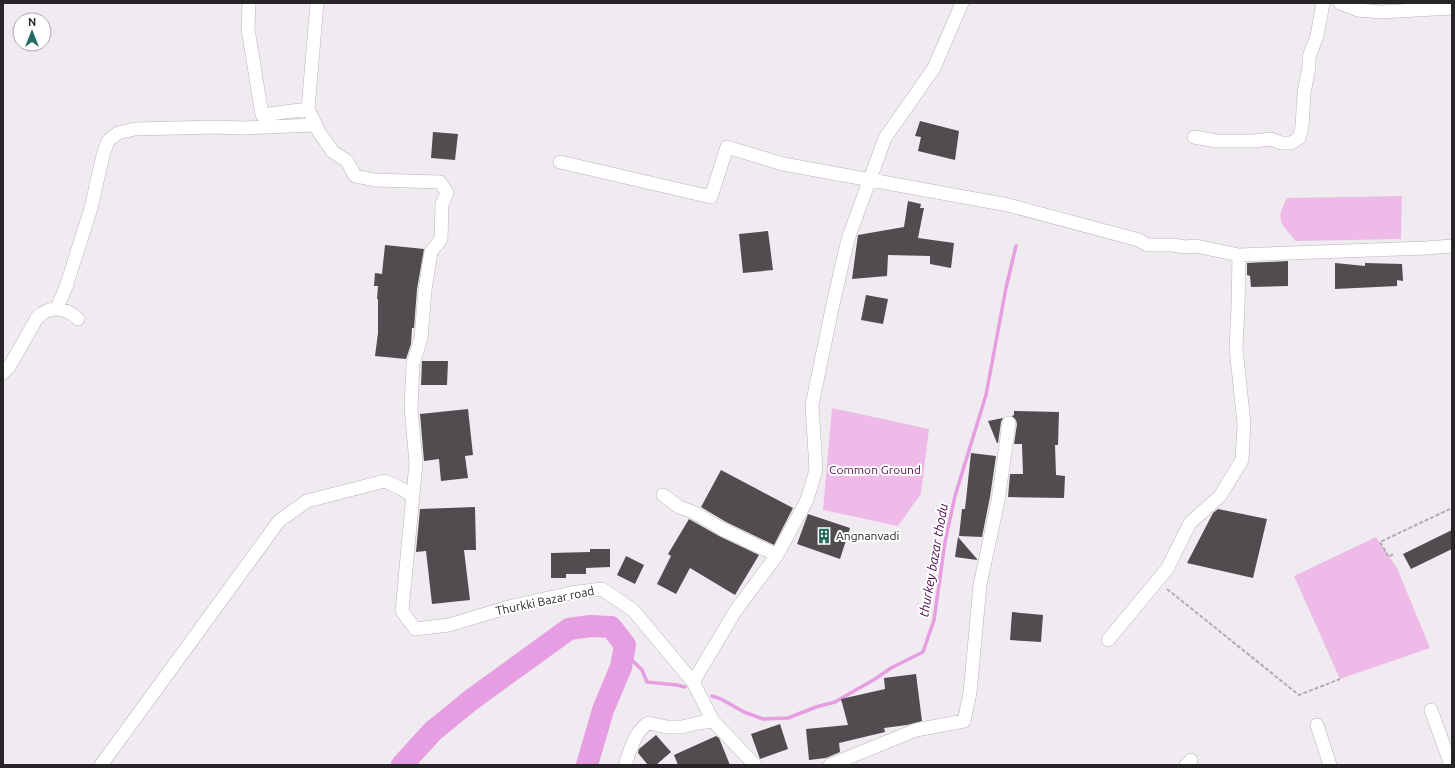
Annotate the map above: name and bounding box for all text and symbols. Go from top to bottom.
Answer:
north arrow [12,12,52,52]
text: N [28,16,36,28]
park label: Common Ground [829,463,921,476]
water label: thurkey bazar thodu [916,502,950,618]
building icon: Angnanvadi [815,527,833,545]
place label: Angnanvadi [836,529,899,542]
street label: Thurkki Bazar road [495,584,595,617]

